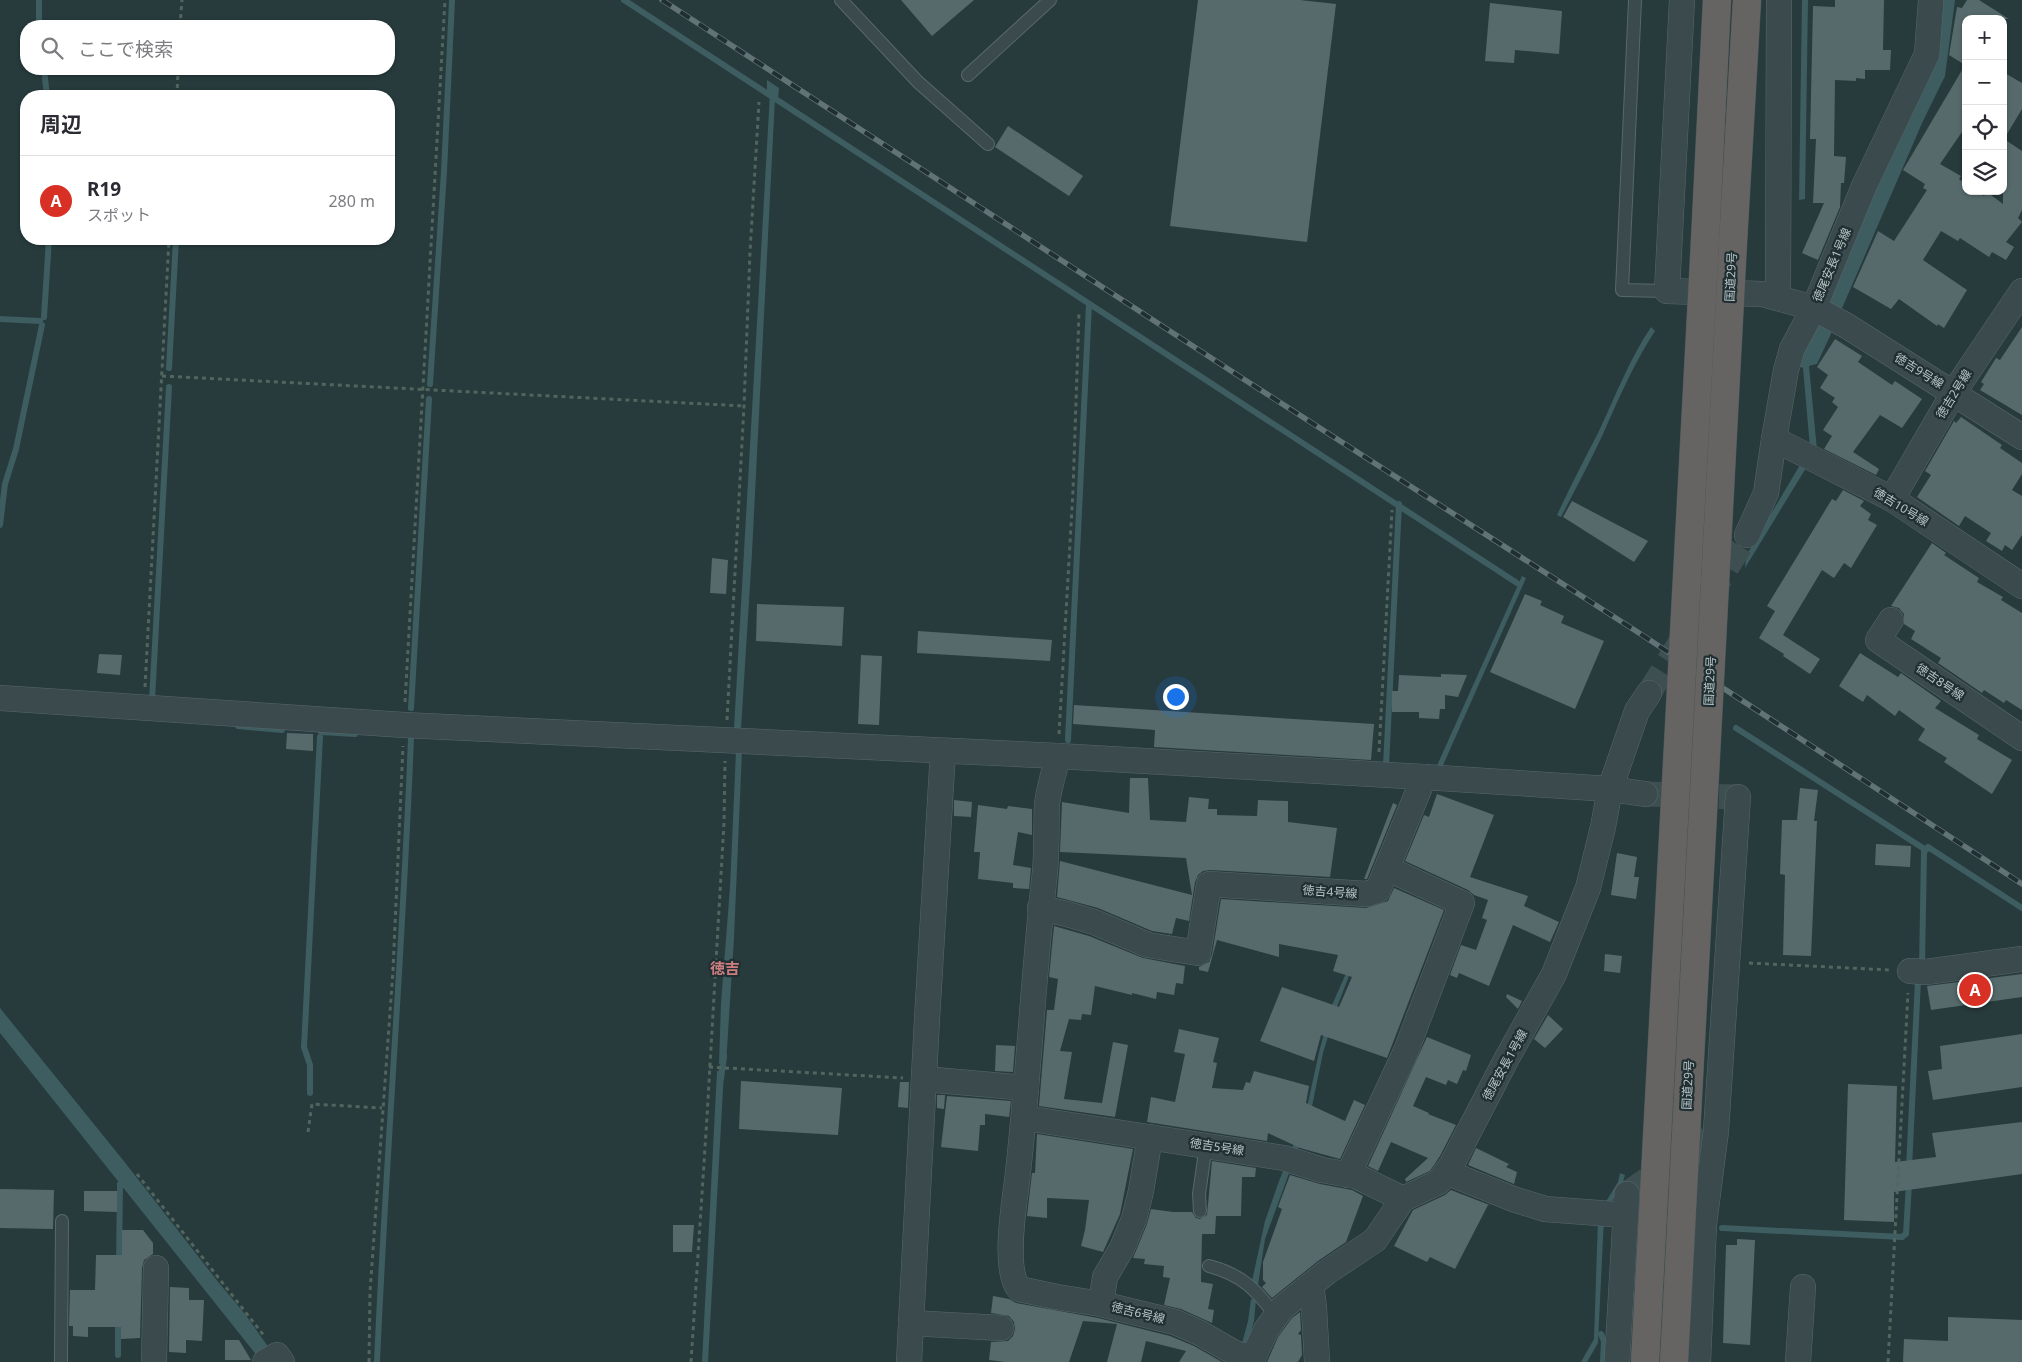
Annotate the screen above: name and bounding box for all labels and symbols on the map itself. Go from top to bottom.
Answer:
street label: 徳尾安長1号線 [1808,225,1855,304]
street label: 国道29号 [1721,252,1740,302]
street label: 徳吉9号線 [1891,349,1947,392]
street label: 徳吉2号線 [1932,366,1975,422]
street label: 徳吉10号線 [1870,483,1932,530]
street label: 国道29号 [1700,656,1719,706]
street label: 徳吉8号線 [1913,659,1968,704]
your location [1163,684,1189,710]
street label: 徳吉4号線 [1302,881,1358,902]
district label: 徳吉 [710,958,740,978]
pin: A [1959,971,1991,1009]
street label: 徳尾安長1号線 [1478,1026,1531,1103]
street label: 国道29号 [1678,1060,1697,1110]
street label: 徳吉5号線 [1189,1134,1246,1159]
street label: 徳吉6号線 [1109,1298,1167,1327]

